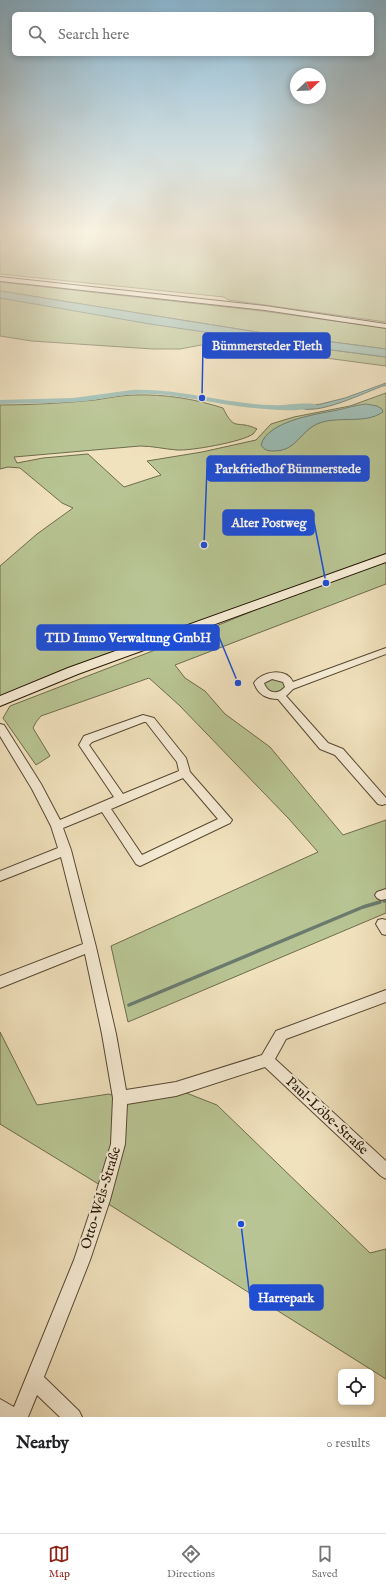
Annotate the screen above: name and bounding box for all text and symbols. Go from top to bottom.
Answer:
search box [12,12,374,56]
icon: search [26,23,48,45]
text: Search here [58,25,129,44]
north arrow [290,68,326,104]
callout: Bümmersteder Fleth [203,333,330,358]
text: Bümmersteder Fleth [212,338,323,355]
callout: Parkfriedhof Bümmerstede [207,456,369,481]
text: Parkfriedhof Bümmerstede [215,461,361,478]
callout: Alter Postweg [223,510,314,535]
text: Alter Postweg [230,515,308,532]
callout: TID Immo Verwaltung GmbH [37,625,219,650]
text: TID Immo Verwaltung GmbH [44,630,211,647]
street label: Paul-Löbe-Straße [282,1073,373,1159]
street label: Otto-Wels-Straße [77,1144,125,1251]
callout: Harrepark [250,1285,323,1310]
text: Harrepark [258,1290,315,1307]
map controls [338,1369,374,1405]
button: locate [338,1369,374,1405]
text: Nearby [16,1433,69,1454]
text: 0 results [326,1435,370,1452]
tab: Map [48,1543,70,1581]
tab: Directions [167,1543,215,1581]
tab: Saved [312,1543,338,1581]

